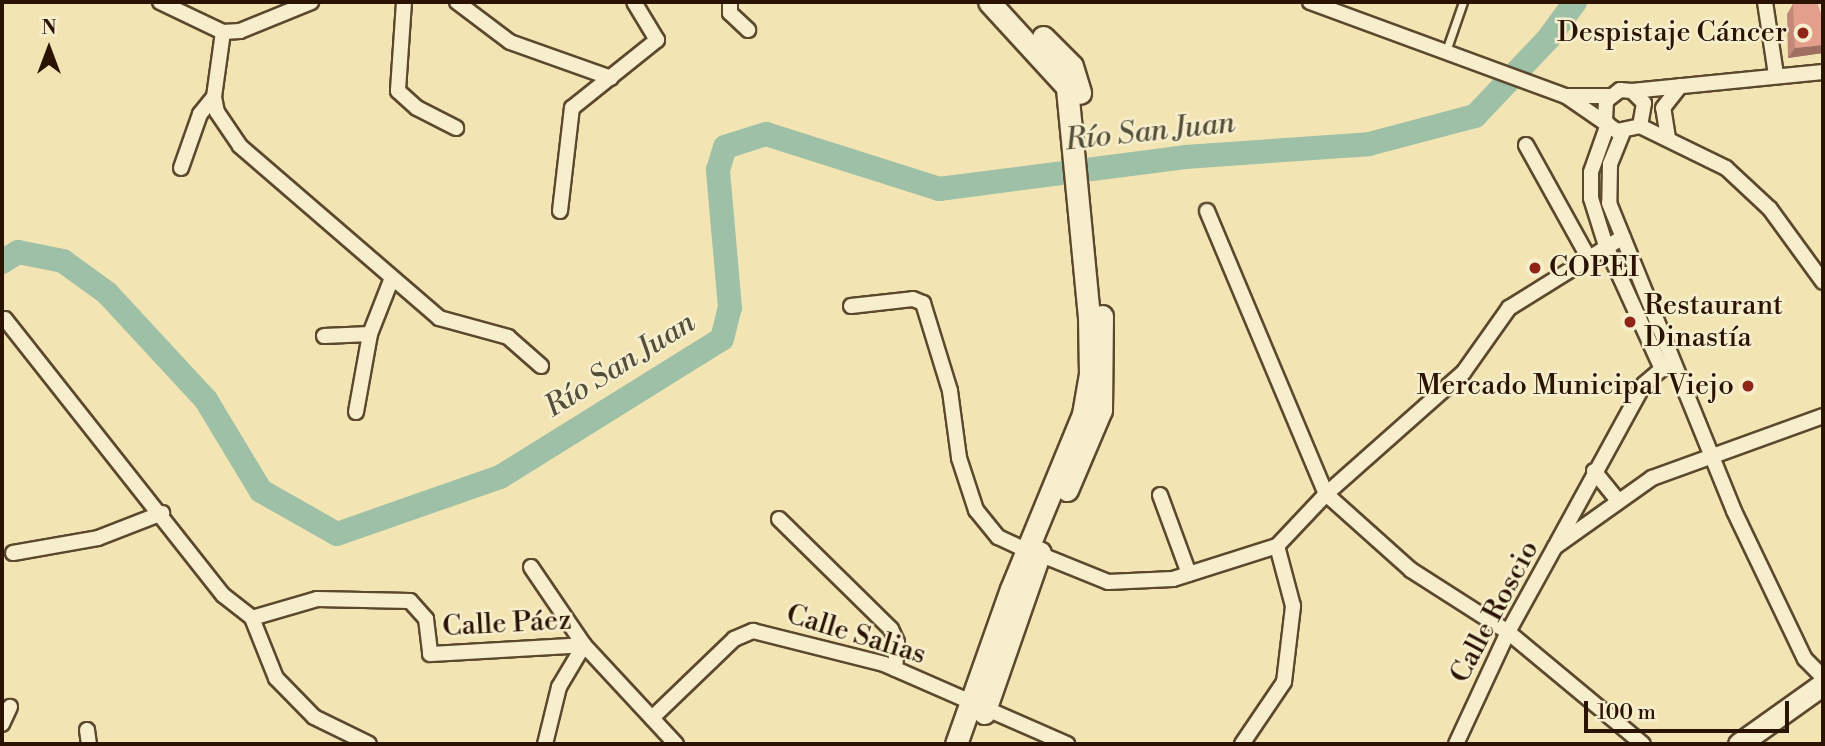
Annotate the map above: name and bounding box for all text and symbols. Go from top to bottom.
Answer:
north arrow [14,14,84,84]
text: N [41,16,57,40]
place label: Despistaje Cáncer [1557,16,1787,50]
marker: Despistaje Cáncer [1793,23,1813,43]
water label: Río San Juan [1063,105,1237,159]
place label: COPEI [1549,251,1639,285]
marker: COPEI [1527,260,1543,276]
place label: Restaurant Dinastía [1644,289,1783,355]
water label: Río San Juan [538,305,702,425]
marker: Restaurant Dinastía [1622,314,1638,330]
place label: Mercado Municipal Viejo [1416,369,1734,403]
marker: Mercado Municipal Viejo [1740,378,1756,394]
street label: Calle Roscio [1444,535,1546,689]
street label: Calle Salias [782,598,930,672]
street label: Calle Páez [442,604,572,644]
scale bar [1587,686,1792,730]
text: 100 m [1597,700,1656,726]

